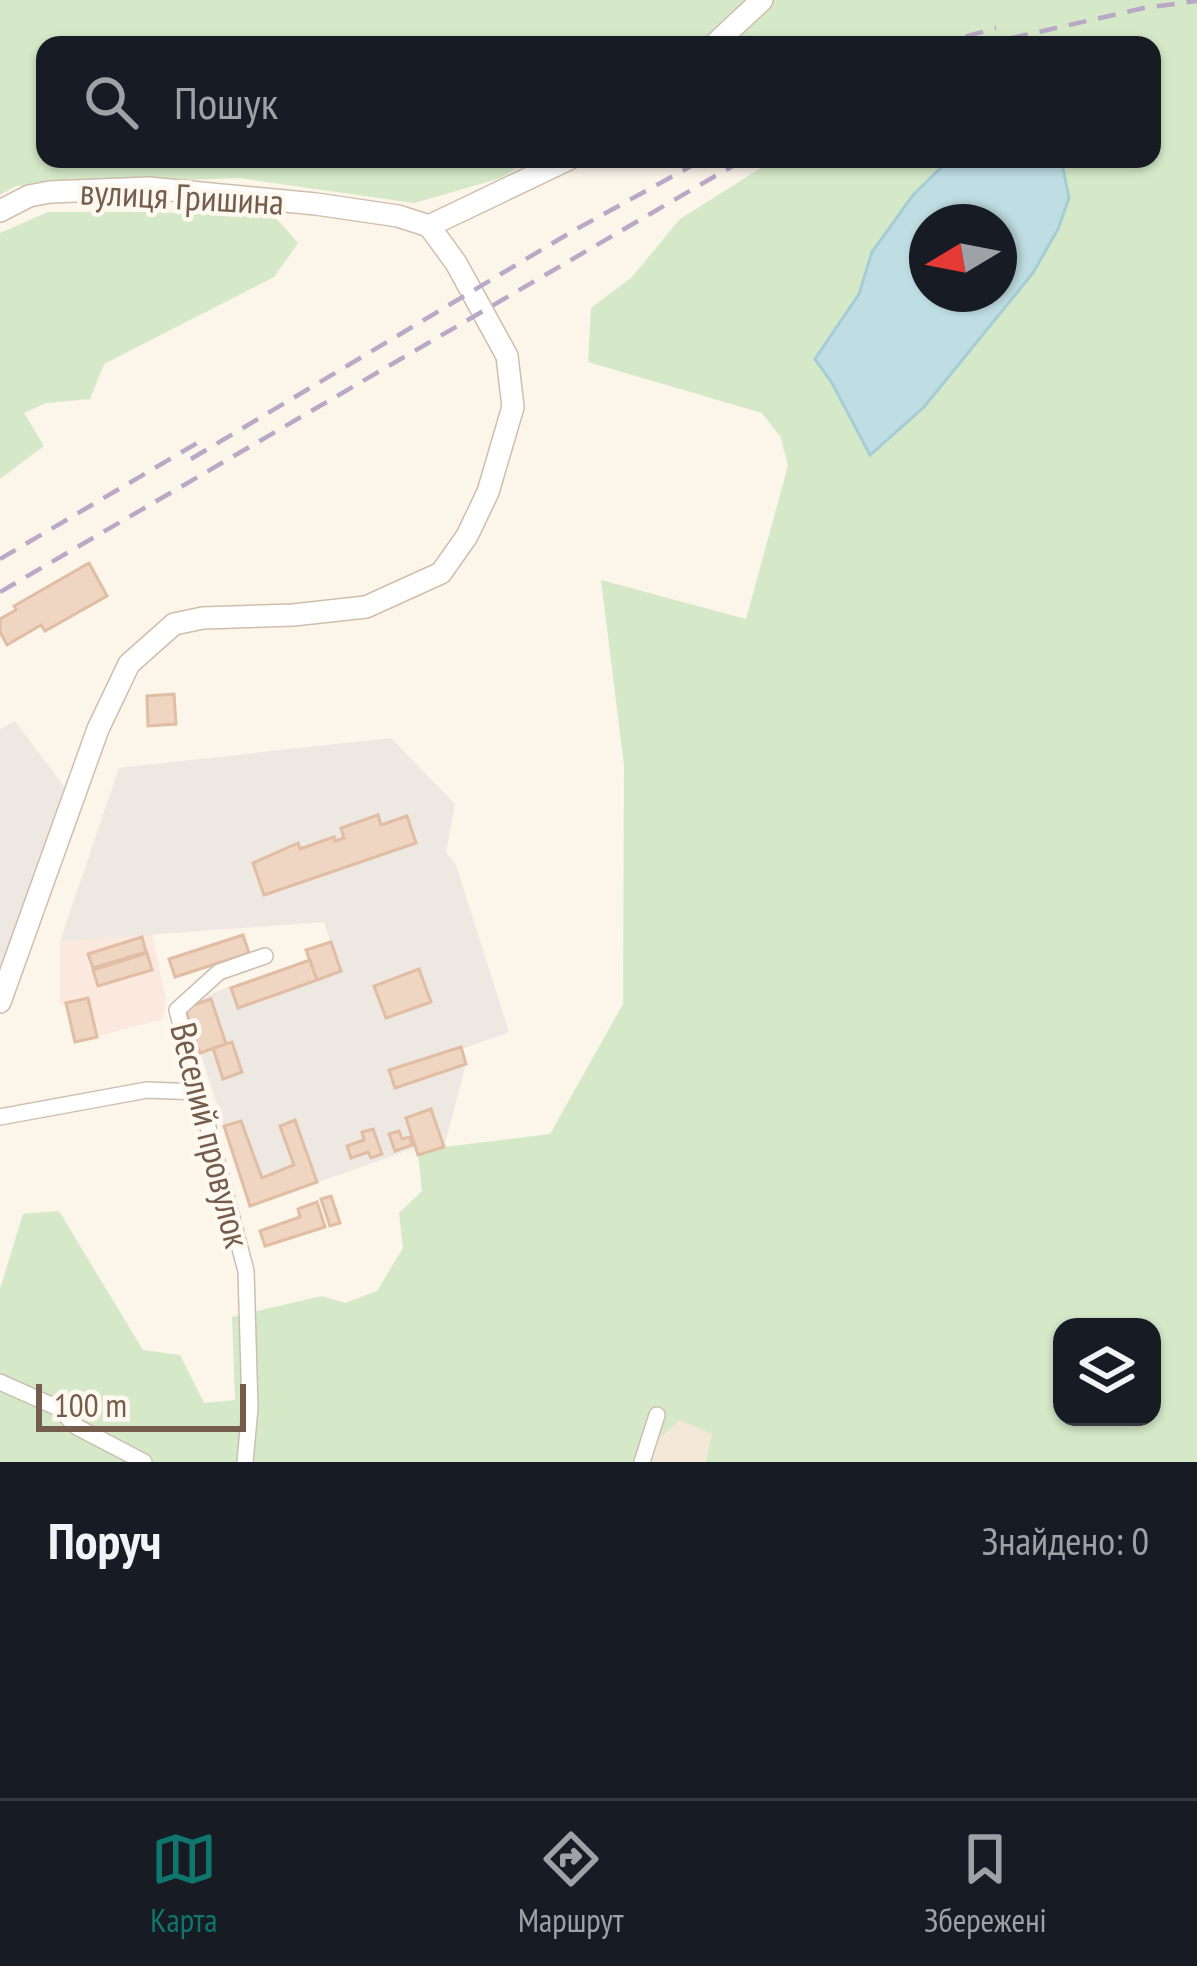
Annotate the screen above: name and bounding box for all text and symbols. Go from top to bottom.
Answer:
search box [36,36,1161,168]
icon: search [78,69,144,135]
text: Пошук [174,73,278,131]
street label: вулиця Гришина [79,167,285,225]
north arrow [909,204,1017,312]
street label: Веселий провулок [160,1018,262,1252]
map controls [1053,1318,1161,1426]
button: layers [1053,1318,1161,1426]
scale bar [36,1378,246,1431]
text: 100 m [54,1383,127,1426]
text: Поруч [48,1507,161,1573]
text: Знайдено: 0 [982,1515,1149,1566]
tab: Карта [150,1826,218,1941]
tab: Маршрут [518,1826,623,1941]
tab: Збережені [924,1826,1047,1941]

